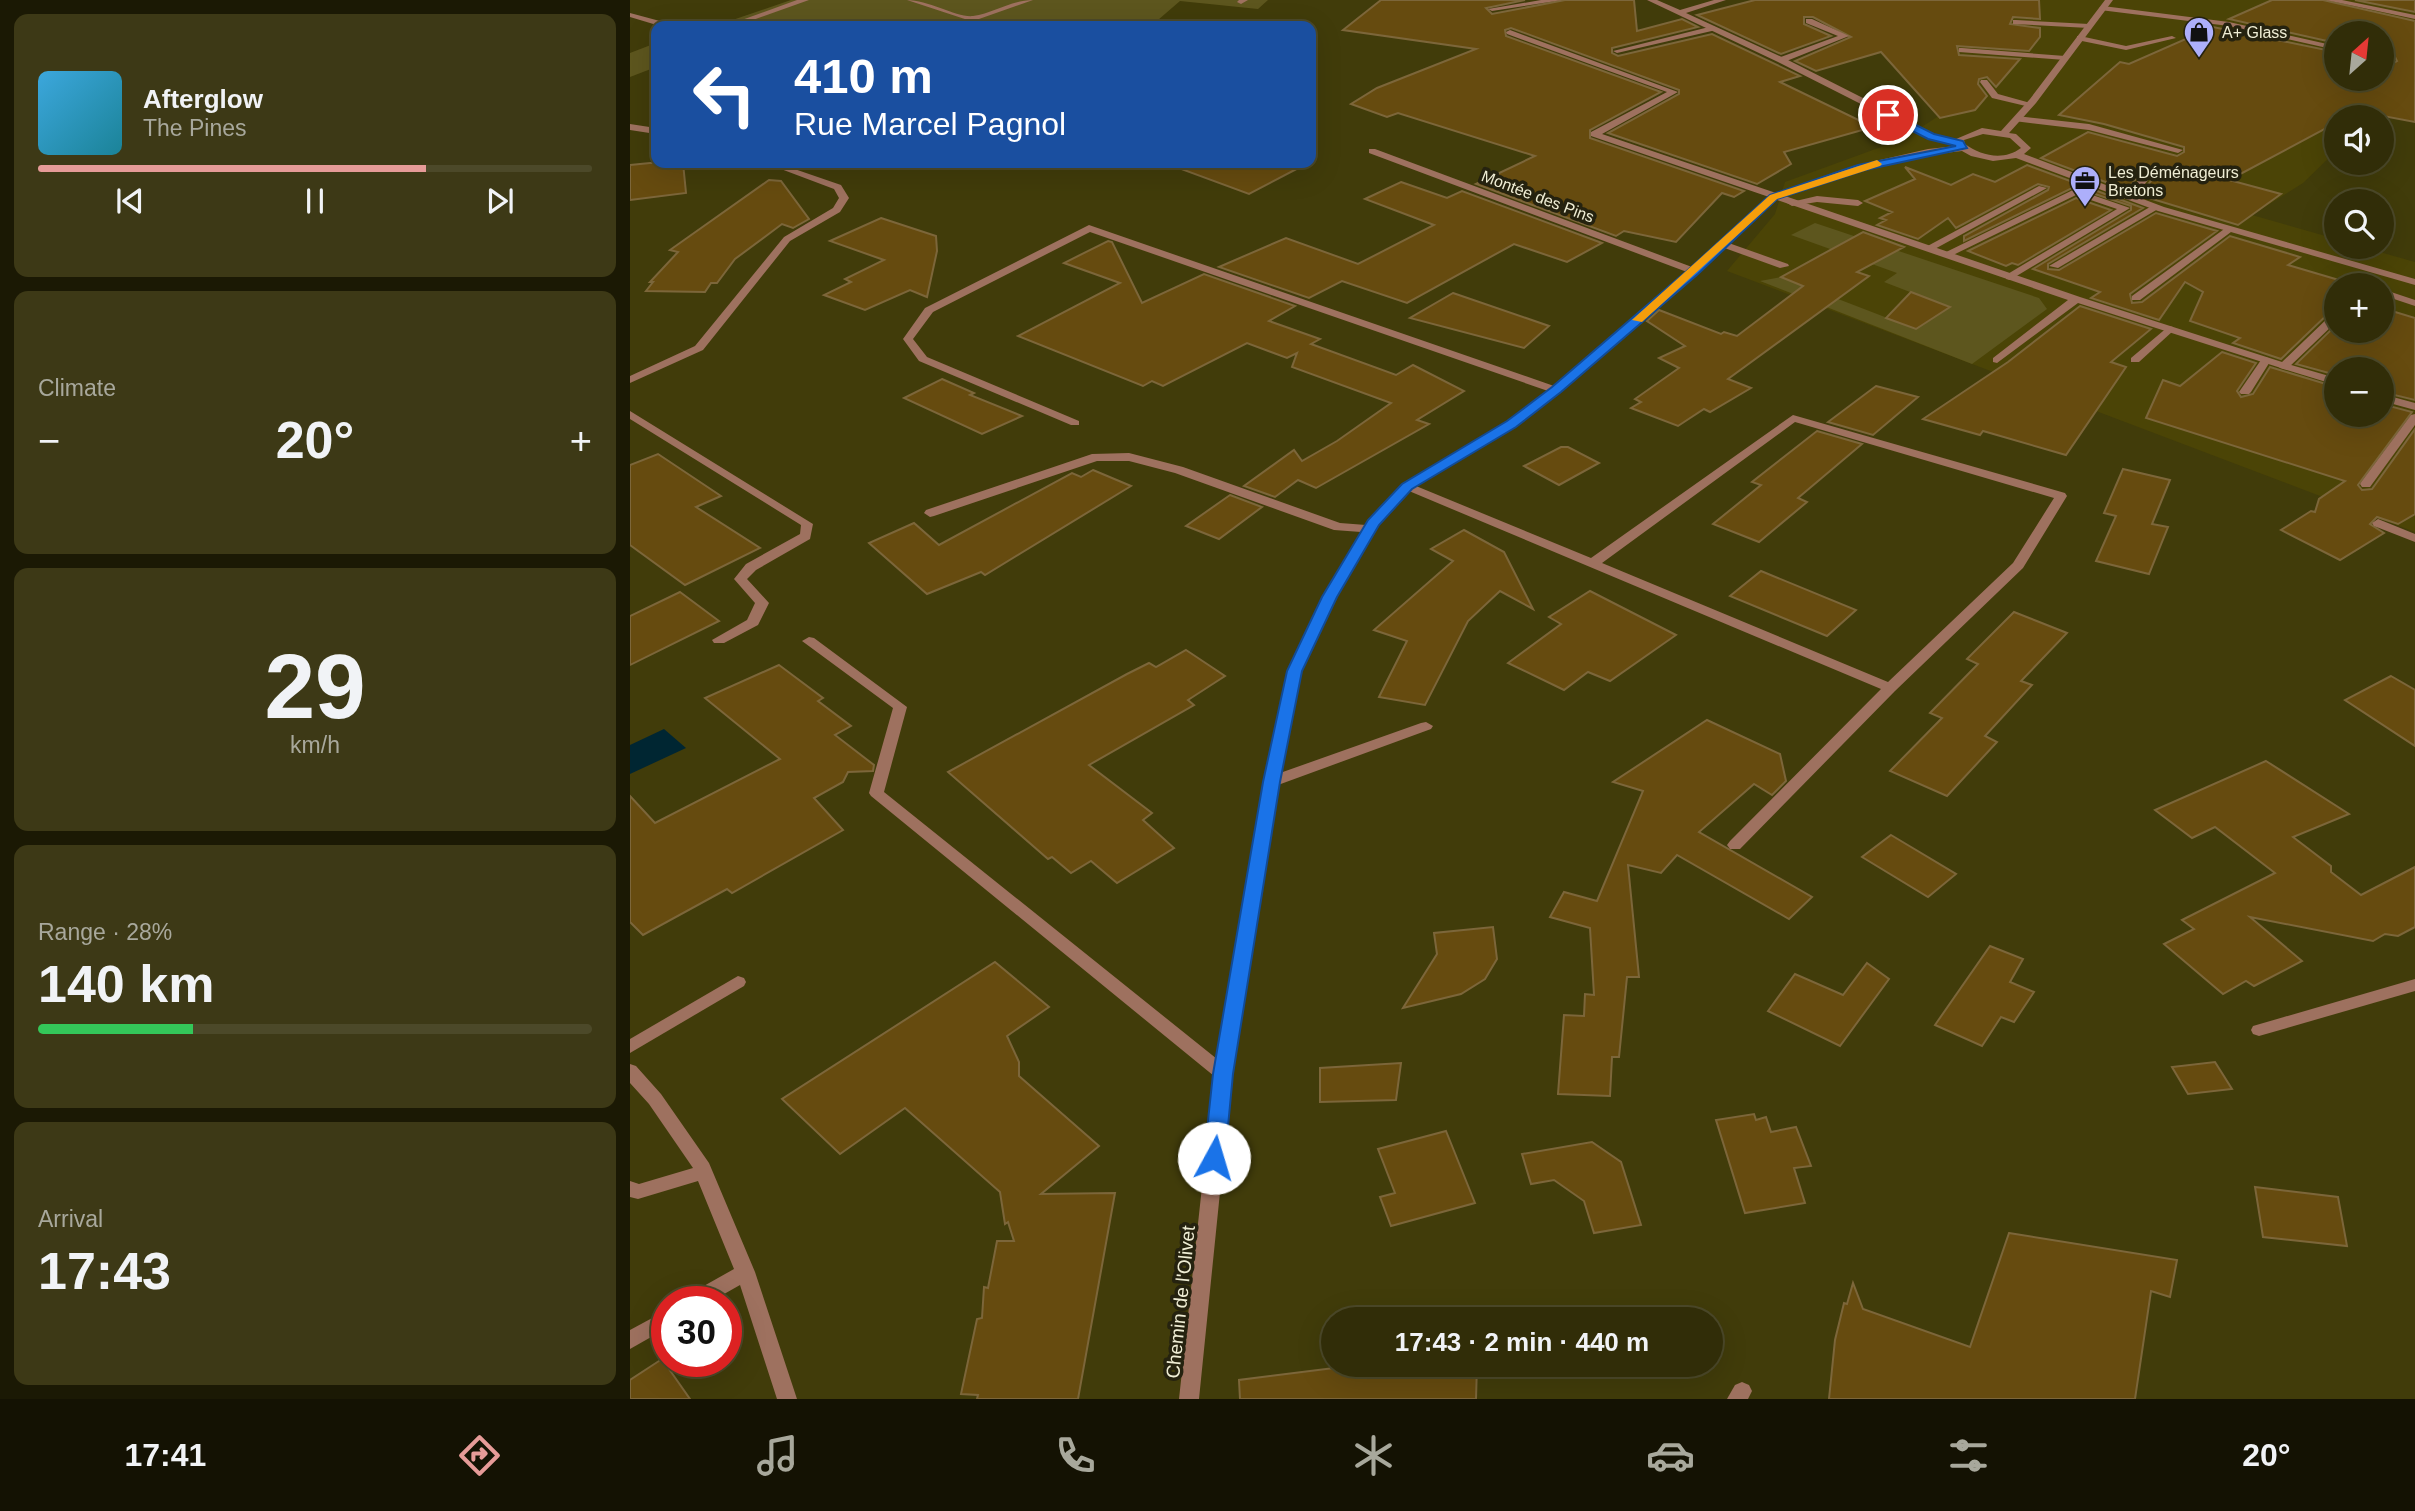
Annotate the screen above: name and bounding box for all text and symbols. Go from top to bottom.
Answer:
shop icon: A+ Glass [2182,15,2216,59]
north arrow [2324,21,2394,91]
map controls [2324,21,2394,427]
place label: A+ Glass [2222,24,2287,41]
icon: left [679,49,770,140]
text: 410 m [794,49,933,103]
text: Afterglow [143,84,263,114]
pin [1858,85,1918,145]
icon: arrive [1869,96,1907,134]
button: sound [2324,105,2394,175]
text: Rue Marcel Pagnol [794,106,1066,142]
text: The Pines [143,115,247,141]
office icon: Les Déménageurs Bretons [2068,164,2102,208]
place label: Les Déménageurs Bretons [2108,164,2239,199]
street label: Montée des Pins [1479,167,1597,226]
icon: previous [111,182,149,220]
icon: pause [296,182,334,220]
icon: next [481,182,519,220]
button: search [2324,189,2394,259]
button: + [2324,273,2394,343]
button: − [2324,357,2394,427]
text: Climate [38,375,116,401]
text: 20° [276,411,354,469]
text: − [38,420,60,462]
text: + [570,420,592,462]
text: 29 [264,636,366,737]
text: km/h [290,732,340,758]
text: Range · 28% [38,919,172,945]
text: 140 km [38,955,214,1013]
position arrow [1177,1121,1251,1195]
text: Arrival [38,1206,103,1232]
street label: Chemin de l'Olivet [1162,1224,1199,1380]
text: 17:43 [38,1242,171,1300]
speed limit sign: 30 [651,1286,742,1377]
text: 17:43 · 2 min · 440 m [1395,1327,1649,1357]
icon: directions [455,1431,504,1480]
icon: music [753,1431,802,1480]
icon: phone [1051,1431,1100,1480]
icon: climate [1349,1431,1398,1480]
icon: car [1646,1431,1695,1480]
icon: filters [1944,1431,1993,1480]
text: 17:41 [124,1437,206,1473]
text: 20° [2242,1437,2291,1473]

